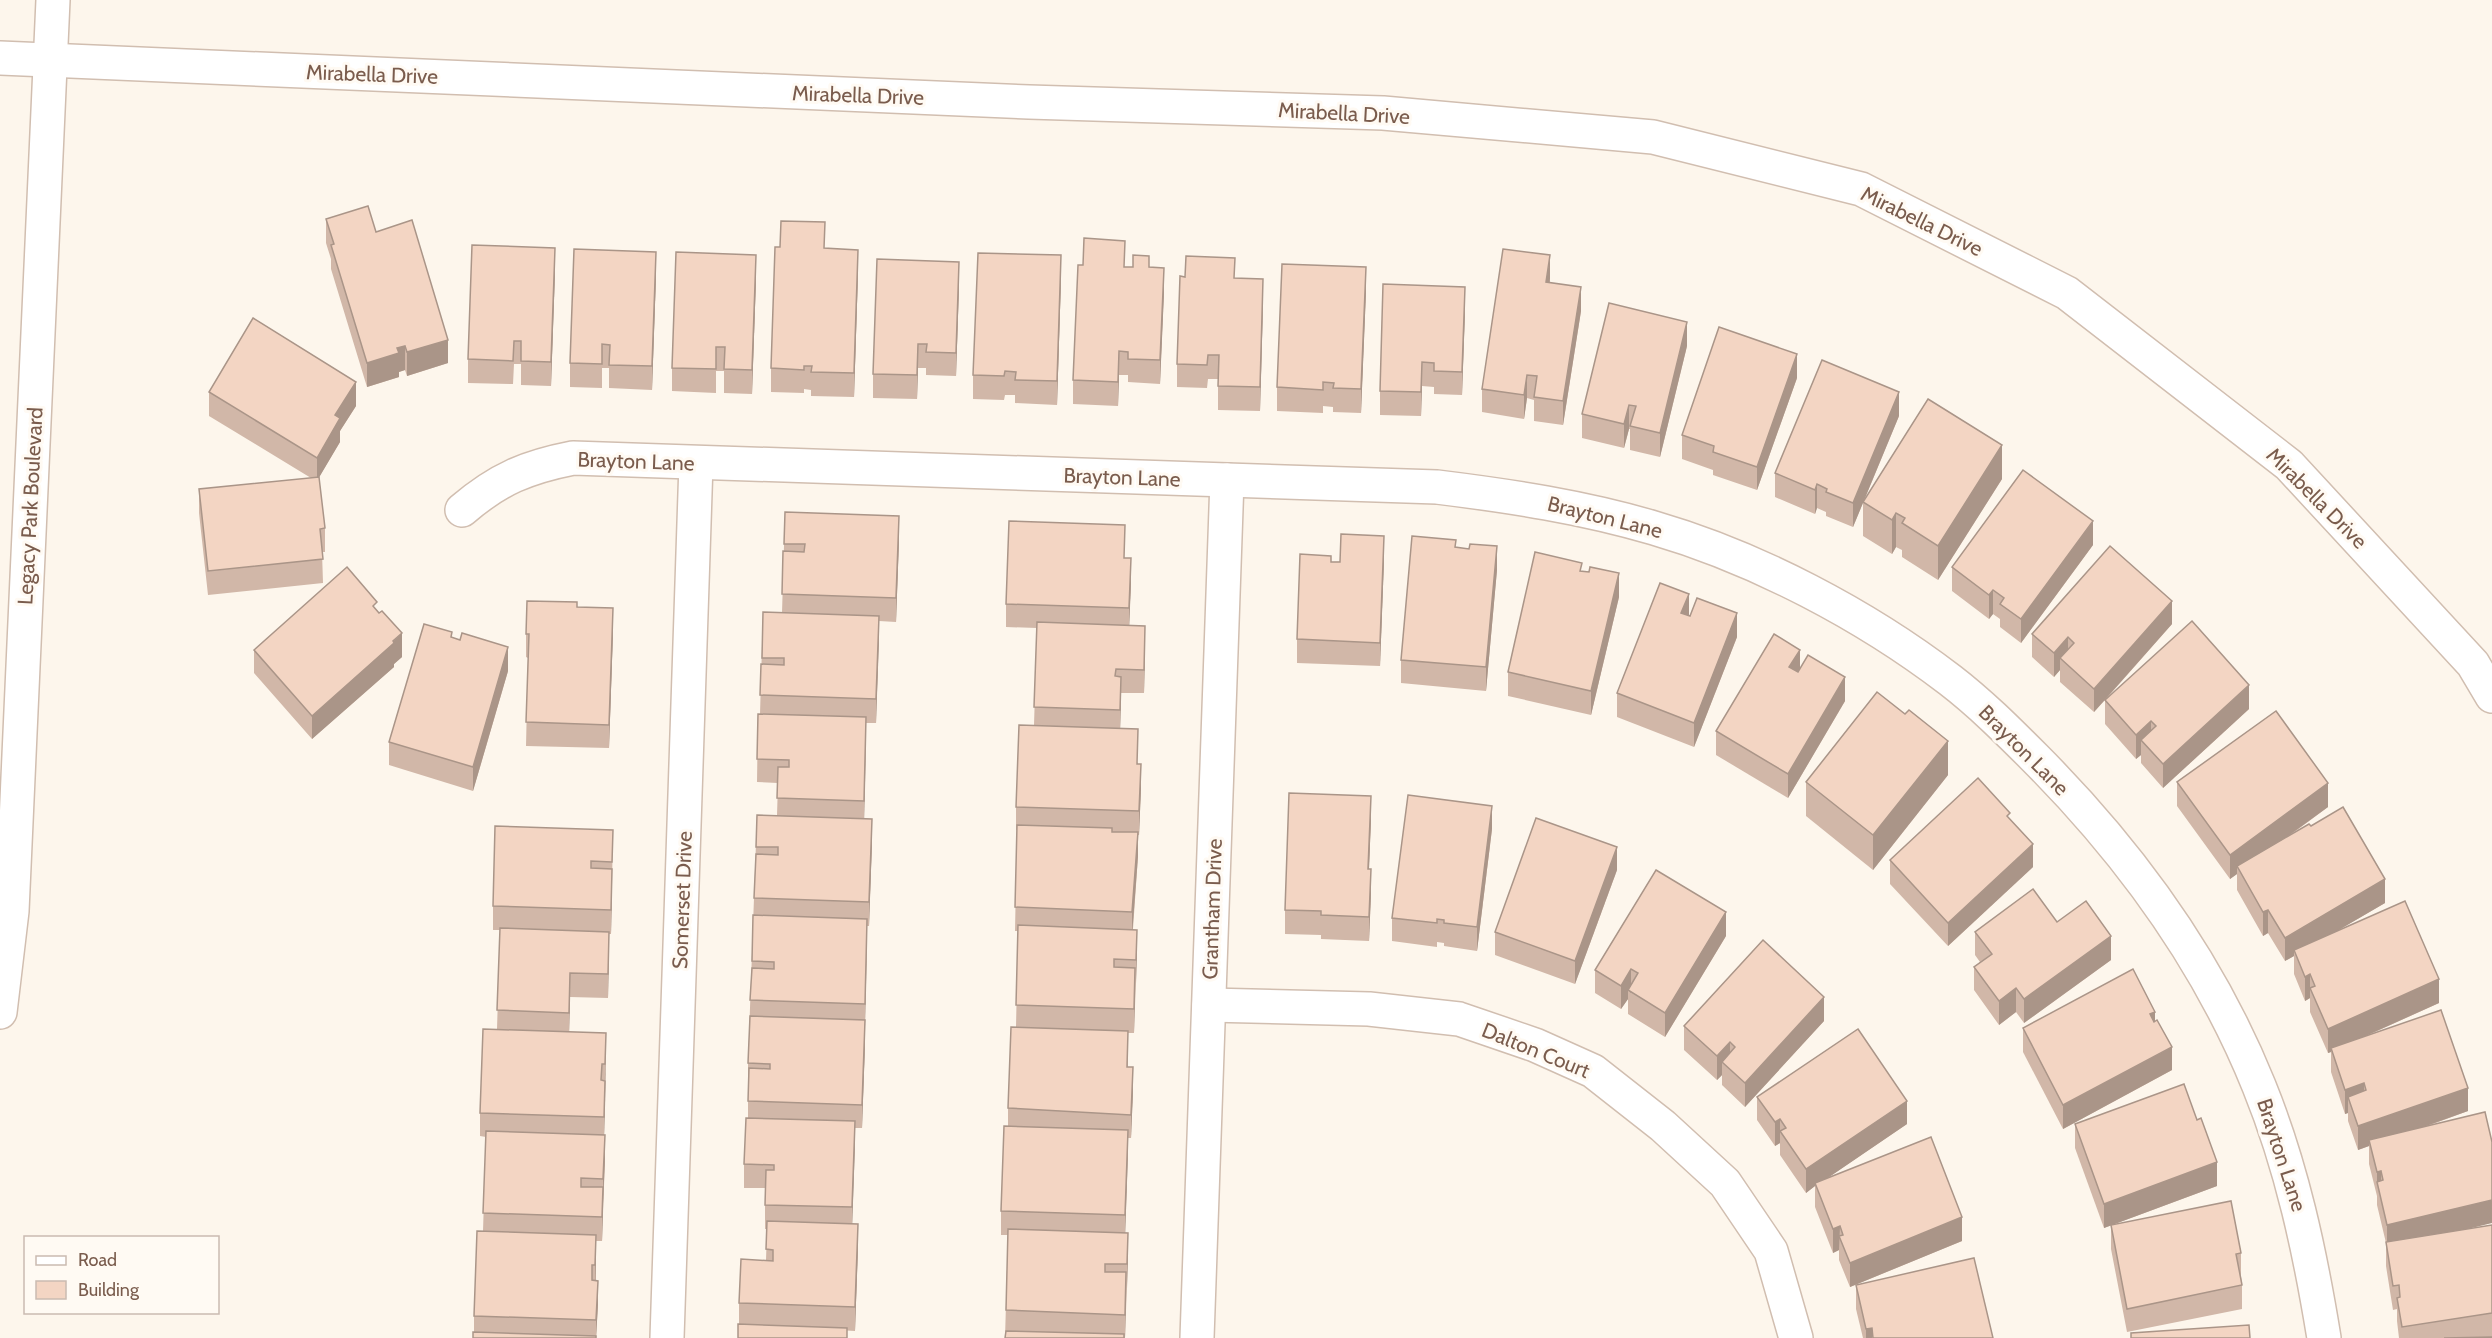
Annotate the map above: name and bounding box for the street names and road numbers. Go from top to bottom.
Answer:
street label: Mirabella Drive [306,59,439,89]
street label: Mirabella Drive [792,80,925,110]
street label: Mirabella Drive [1277,97,1411,129]
street label: Mirabella Drive [1857,181,1987,261]
street label: Legacy Park Boulevard [12,407,48,605]
street label: Mirabella Drive [2261,442,2373,554]
street label: Brayton Lane [577,446,695,476]
street label: Brayton Lane [1063,462,1181,492]
street label: Brayton Lane [1545,491,1665,543]
street label: Brayton Lane [1974,700,2074,800]
street label: Somerset Drive [667,830,697,969]
street label: Grantham Drive [1197,838,1227,980]
street label: Dalton Court [1478,1017,1594,1083]
street label: Brayton Lane [2252,1095,2312,1215]

